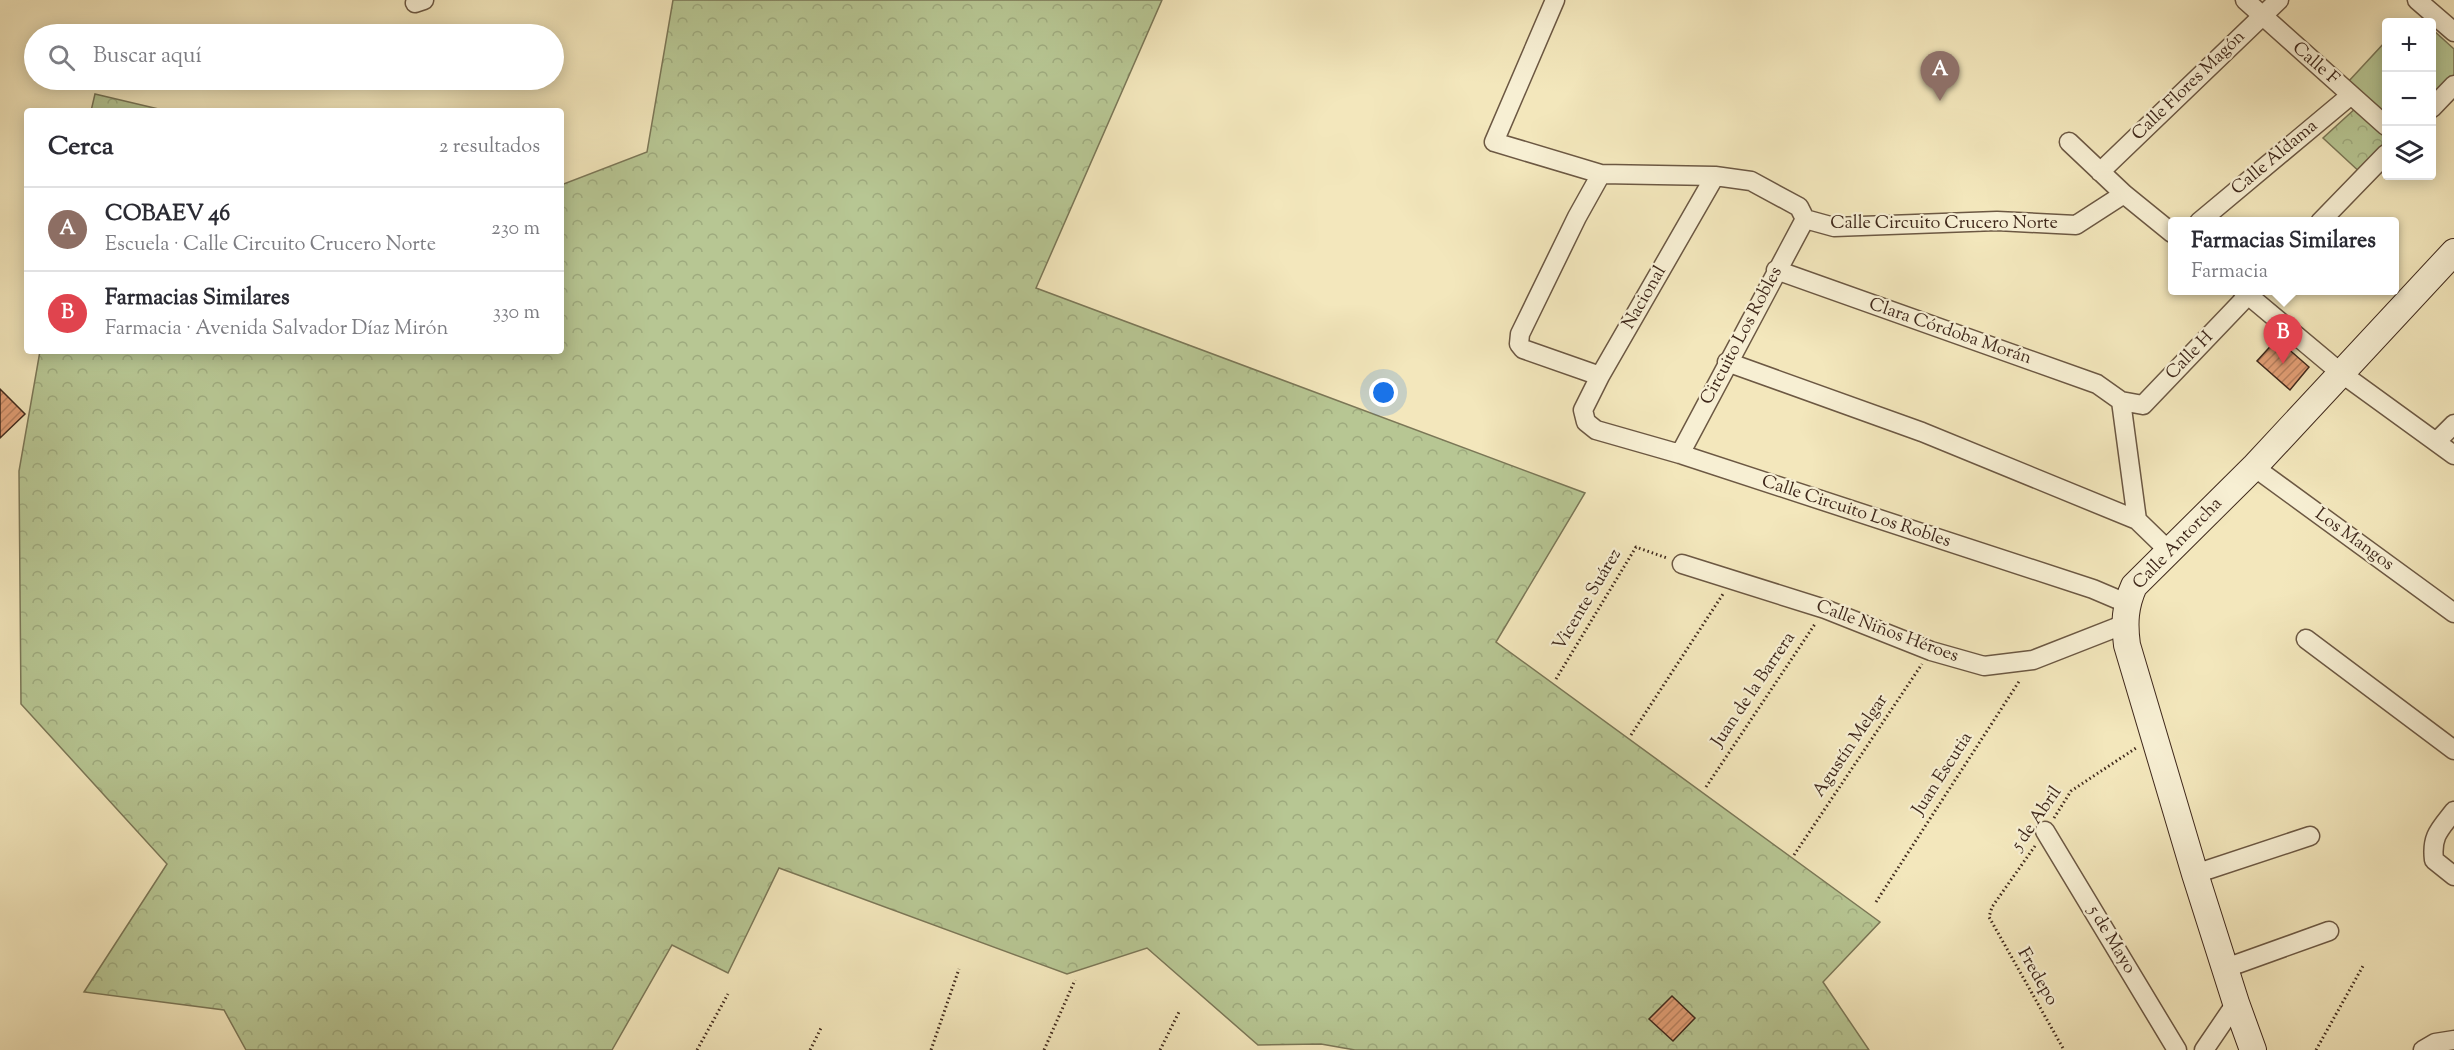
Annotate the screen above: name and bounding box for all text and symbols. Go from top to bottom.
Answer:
map controls [2382,18,2436,180]
button: + [2382,18,2436,72]
search box [24,24,564,90]
street label: Calle Flores Magón [2126,25,2252,147]
street label: Calle F [2286,36,2344,92]
icon: search [45,41,78,74]
text: Buscar aquí [93,41,202,73]
pin: A [1920,51,1960,101]
button: − [2382,72,2436,126]
street label: Calle Aldama [2226,114,2324,202]
button: layers [2382,126,2436,180]
text: Cerca [48,129,114,166]
text: 2 resultados [439,133,540,162]
text: COBAEV 46 [105,199,230,231]
street label: Calle Circuito Crucero Norte [1830,211,2058,237]
text: A [59,215,76,244]
text: 230 m [491,215,540,244]
popup [2168,217,2399,295]
text: Farmacias Similares [2191,226,2376,258]
text: Escuela · Calle Circuito Crucero Norte [105,231,436,260]
text: Farmacia [2191,258,2268,287]
street label: Nacional [1616,261,1674,335]
street label: Circuito Los Robles [1695,262,1789,410]
text: Farmacias Similares [105,283,290,315]
street label: Clara Córdoba Morán [1865,292,2035,372]
text: B [61,299,74,328]
text: 330 m [493,299,540,328]
pin: B [2264,314,2302,364]
text: Farmacia · Avenida Salvador Díaz Mirón [105,315,448,344]
street label: Calle H [2160,326,2220,386]
your location [1369,378,1398,407]
street label: Calle Circuito Los Robles [1758,469,1954,555]
street label: Calle Antorcha [2127,492,2229,596]
street label: Los Mangos [2309,502,2399,578]
street label: Vicente Suárez [1547,544,1629,656]
street label: Calle Niños Héroes [1812,594,1962,670]
street label: Juan de la Barrera [1705,627,1802,754]
street label: Agustín Melgar [1807,689,1895,803]
street label: Juan Escutia [1906,727,1980,821]
street label: 5 de Abril [2005,781,2069,857]
street label: 5 de Mayo [2080,900,2142,979]
street label: Fredepo [2010,943,2064,1011]

